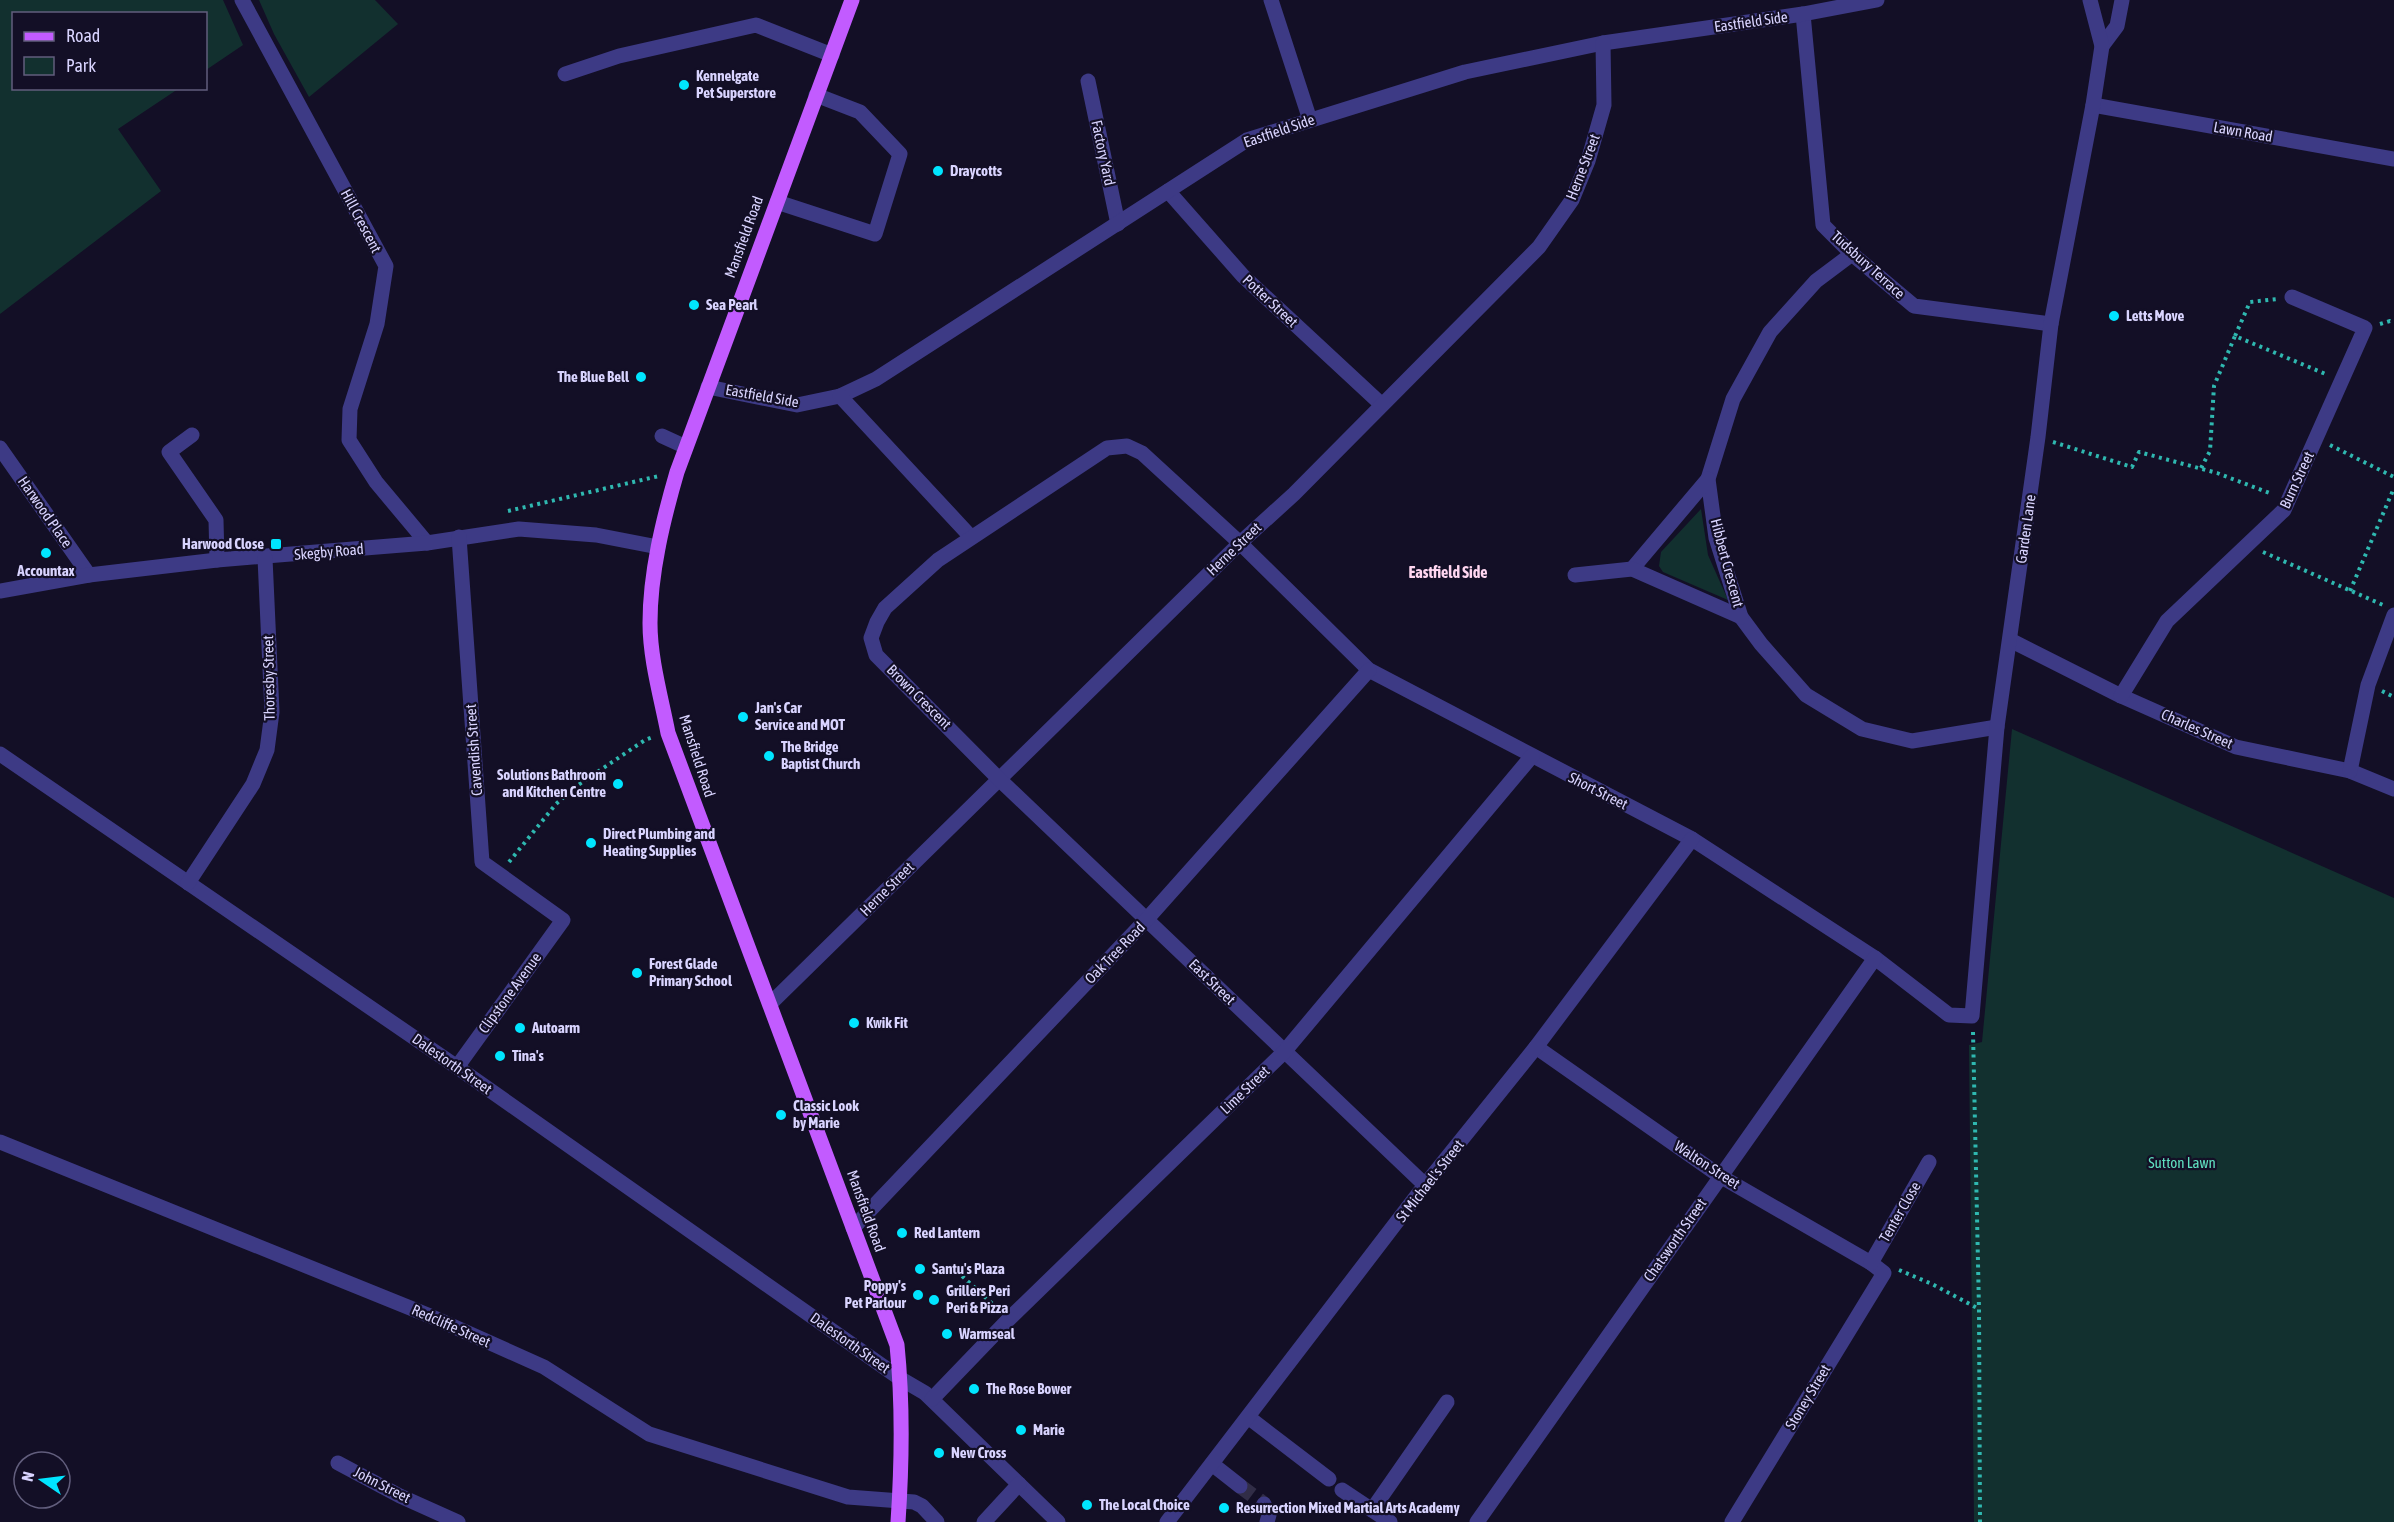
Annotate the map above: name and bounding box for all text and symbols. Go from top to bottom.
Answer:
street label: Eastfield Side [1713,8,1789,35]
legend [12,12,207,90]
text: Road [66,25,100,46]
text: Park [66,55,96,76]
place label: Kennelgate Pet Superstore [696,67,776,101]
marker: Kennelgate Pet Superstore [677,78,691,92]
street label: Eastfield Side [1241,110,1317,151]
street label: Lawn Road [2212,118,2274,145]
street label: Factory Yard [1088,119,1119,187]
street label: Herne Street [1562,132,1603,202]
place label: Draycotts [950,162,1003,179]
marker: Draycotts [931,164,945,178]
street label: Hill Crescent [338,186,385,255]
street label: Mansfield Road [721,194,766,280]
street label: Tudsbury Terrace [1828,227,1909,302]
street label: Potter Street [1239,271,1301,330]
place label: Sea Pearl [706,296,759,313]
marker: Sea Pearl [687,298,701,312]
place label: Letts Move [2126,307,2185,324]
marker: Letts Move [2107,309,2121,323]
place label: The Blue Bell [558,368,630,385]
marker: The Blue Bell [634,370,648,384]
street label: Eastfield Side [724,381,800,410]
street label: Burn Street [2276,449,2317,511]
street label: Harwood Place [15,473,76,551]
street label: Garden Lane [2012,493,2039,565]
street label: Hibbert Crescent [1707,517,1747,609]
street label: Herne Street [1203,519,1264,579]
place label: Harwood Close [182,535,264,552]
marker: Harwood Close [269,537,283,551]
street label: Skegby Road [293,540,364,563]
marker: Accountax [39,546,53,560]
place label: Accountax [16,562,75,579]
district label: Eastfield Side [1409,563,1487,581]
street label: Thoresby Street [259,635,278,721]
street label: Brown Crescent [884,661,955,732]
place label: Jan's Car Service and MOT [754,699,846,733]
street label: Cavendish Street [462,704,485,796]
street label: Charles Street [2159,705,2236,752]
marker: Jan's Car Service and MOT [736,710,750,724]
street label: Mansfield Road [676,713,719,799]
place label: The Bridge Baptist Church [781,738,860,772]
marker: The Bridge Baptist Church [762,749,776,763]
place label: Solutions Bathroom and Kitchen Centre [497,766,606,800]
street label: Short Street [1566,768,1631,813]
marker: Solutions Bathroom and Kitchen Centre [611,777,625,791]
place label: Direct Plumbing and Heating Supplies [603,825,715,859]
marker: Direct Plumbing and Heating Supplies [584,836,598,850]
street label: Herne Street [856,858,917,919]
street label: Oak Tree Road [1081,918,1148,987]
street label: Clipstone Avenue [475,949,545,1036]
place label: Forest Glade Primary School [649,955,733,989]
street label: East Street [1186,955,1239,1008]
marker: Forest Glade Primary School [630,966,644,980]
place label: Kwik Fit [866,1014,908,1031]
marker: Kwik Fit [847,1016,861,1030]
place label: Autoarm [531,1019,580,1036]
marker: Autoarm [513,1021,527,1035]
street label: Dalestorth Street [409,1030,495,1097]
place label: Tina's [512,1047,544,1064]
marker: Tina's [493,1049,507,1063]
street label: Lime Street [1217,1062,1273,1117]
place label: Classic Look by Marie [793,1097,859,1131]
marker: Classic Look by Marie [774,1108,788,1122]
street label: St Michael's Street [1392,1136,1467,1225]
street label: Walton Street [1671,1137,1743,1192]
park label: Sutton Lawn [2148,1154,2216,1171]
street label: Mansfield Road [844,1168,889,1254]
street label: Tenter Close [1875,1178,1924,1245]
street label: Chatsworth Street [1640,1195,1709,1284]
place label: Red Lantern [914,1224,980,1241]
marker: Red Lantern [895,1226,909,1240]
place label: Santu's Plaza [932,1260,1005,1277]
marker: Santu's Plaza [913,1262,927,1276]
place label: Poppy's Pet Parlour [845,1277,907,1311]
place label: Grillers Peri Peri & Pizza [946,1282,1010,1316]
marker: Poppy's Pet Parlour [911,1288,925,1302]
marker: Grillers Peri Peri & Pizza [927,1293,941,1307]
street label: Redcliffe Street [409,1301,493,1350]
street label: Dalestorth Street [807,1309,893,1376]
place label: Warmseal [958,1325,1016,1342]
marker: Warmseal [940,1327,954,1341]
street label: Stoney Street [1782,1361,1834,1432]
place label: The Rose Bower [986,1380,1072,1397]
marker: The Rose Bower [967,1382,981,1396]
place label: Marie [1033,1421,1065,1438]
marker: Marie [1014,1423,1028,1437]
place label: New Cross [951,1444,1007,1461]
marker: New Cross [932,1446,946,1460]
north arrow [12,1450,72,1510]
street label: John Street [351,1463,413,1506]
text: N [18,1470,37,1483]
place label: The Local Choice [1099,1496,1190,1513]
marker: The Local Choice [1080,1498,1094,1512]
place label: Resurrection Mixed Martial Arts Academy [1236,1499,1460,1516]
marker: Resurrection Mixed Martial Arts Academy [1217,1501,1231,1515]

